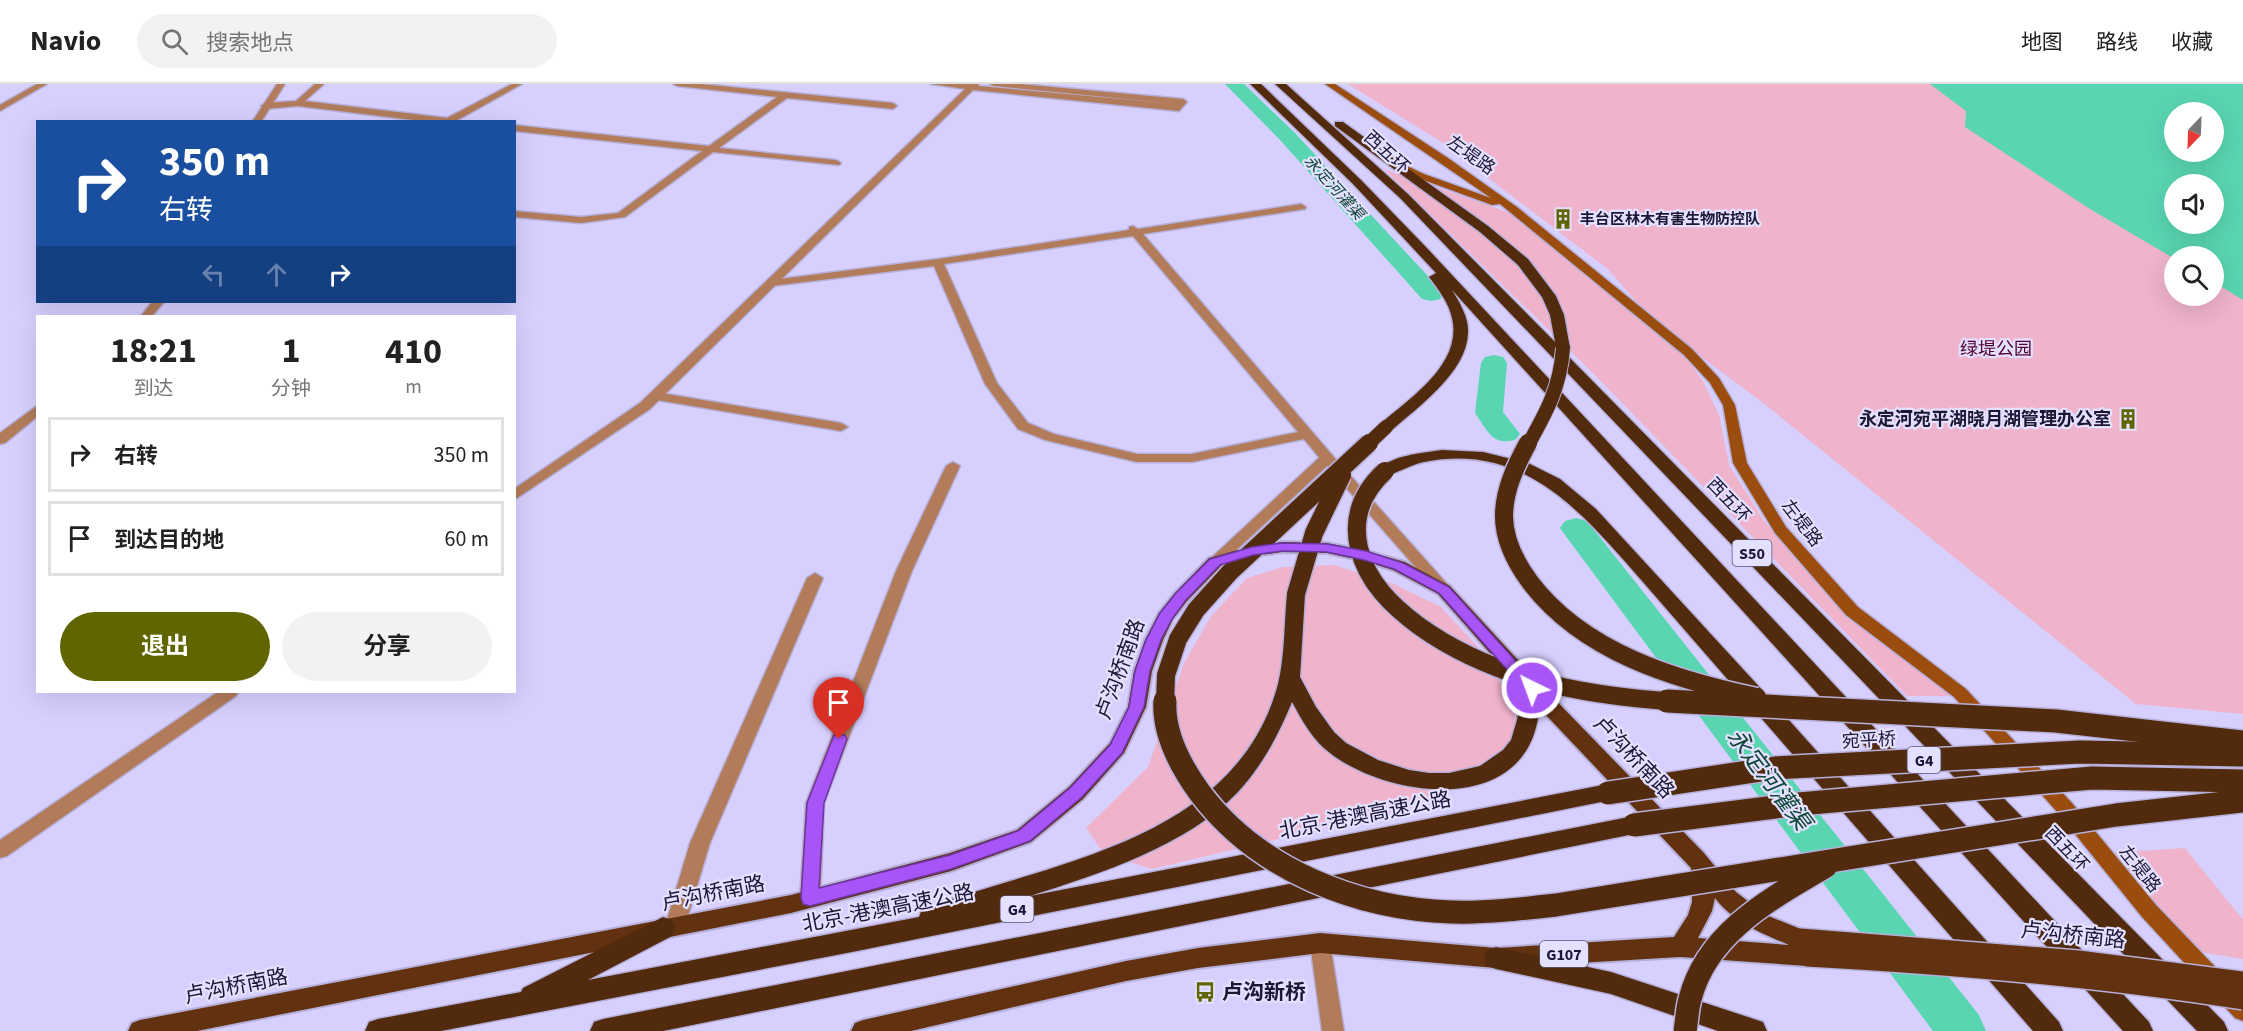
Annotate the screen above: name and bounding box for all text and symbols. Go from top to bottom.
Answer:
search box [137,14,557,68]
text: Navio [30,21,101,61]
icon: search [158,25,191,58]
text: 搜索地点 [206,27,294,59]
text: 地图 [2021,27,2063,57]
text: 路线 [2096,27,2138,57]
text: 收藏 [2171,27,2213,57]
north arrow [2164,102,2224,162]
map controls [2164,102,2224,306]
street label: 西五环 [1358,125,1415,180]
street label: 左堤路 [1441,130,1500,181]
text: 350 m [159,132,270,192]
icon: right [60,144,138,222]
water label: 永定河灌渠 [1299,151,1371,226]
button: sound [2164,174,2224,234]
text: 右转 [159,191,213,230]
building icon: 丰台区林木有害生物防控队 [1551,207,1575,231]
place label: 丰台区林木有害生物防控队 [1580,209,1760,230]
button: search [2164,246,2224,306]
icon: left [197,258,230,291]
icon: ahead [260,258,293,291]
icon: right [323,258,356,291]
text: 18:21 [110,325,197,376]
text: 1 [281,325,300,376]
text: 410 [385,326,442,377]
park label: 绿堤公园 [1960,337,2032,362]
text: m [405,373,422,401]
text: 到达 [133,375,173,403]
text: 分钟 [271,375,311,403]
place label: 永定河宛平湖晓月湖管理办公室 [1859,407,2111,432]
building icon: 永定河宛平湖晓月湖管理办公室 [2116,407,2140,431]
icon: right [63,438,96,471]
text: 350 m [434,439,489,471]
text: 右转 [114,440,158,472]
street label: 西五环 [1701,472,1756,528]
street label: 左堤路 [1775,494,1828,552]
icon: arrive [63,522,96,555]
text: 60 m [444,523,489,555]
text: 到达目的地 [114,524,224,556]
road number: S50 [1732,540,1772,566]
button: 退出 [60,612,270,681]
button: 分享 [282,612,492,681]
street label: 卢沟桥南路 [1088,615,1152,723]
position arrow [1500,656,1564,720]
pin [813,677,864,739]
icon: arrive [822,686,855,719]
street label: 卢沟桥南路 [1587,709,1681,805]
water label: 永定河灌渠 [1719,721,1820,840]
street label: 宛平桥 [1841,727,1897,754]
road number: G4 [1908,747,1940,773]
street label: 北京-港澳高速公路 [1276,784,1454,846]
street label: 西五环 [2039,821,2094,877]
street label: 左堤路 [2113,840,2166,898]
street label: 卢沟桥南路 [659,868,767,918]
street label: 北京-港澳高速公路 [799,877,977,939]
road number: G4 [1000,896,1034,922]
street label: 卢沟桥南路 [2019,915,2127,955]
road number: G107 [1540,941,1588,967]
street label: 卢沟桥南路 [182,961,290,1011]
place label: 卢沟新桥 [1222,977,1306,1007]
bus stop icon: 卢沟新桥 [1193,980,1217,1004]

